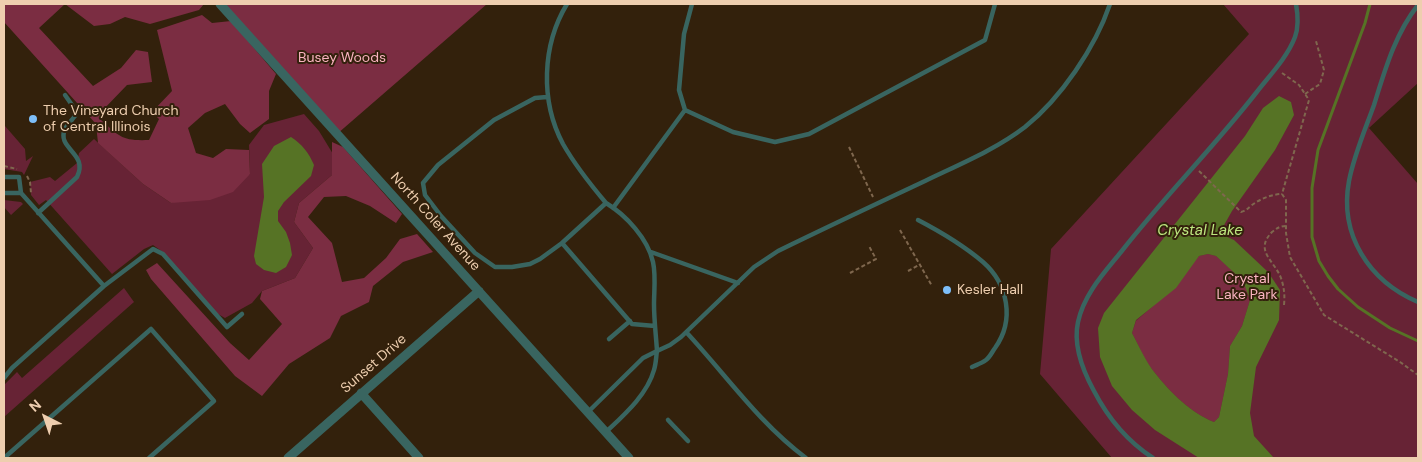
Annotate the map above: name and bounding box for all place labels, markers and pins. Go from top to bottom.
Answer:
place label: The Vineyard Church of Central Illinois [43,103,178,136]
marker: The Vineyard Church of Central Illinois [27,113,39,125]
place label: Kesler Hall [957,282,1023,298]
marker: Kesler Hall [941,284,953,296]

